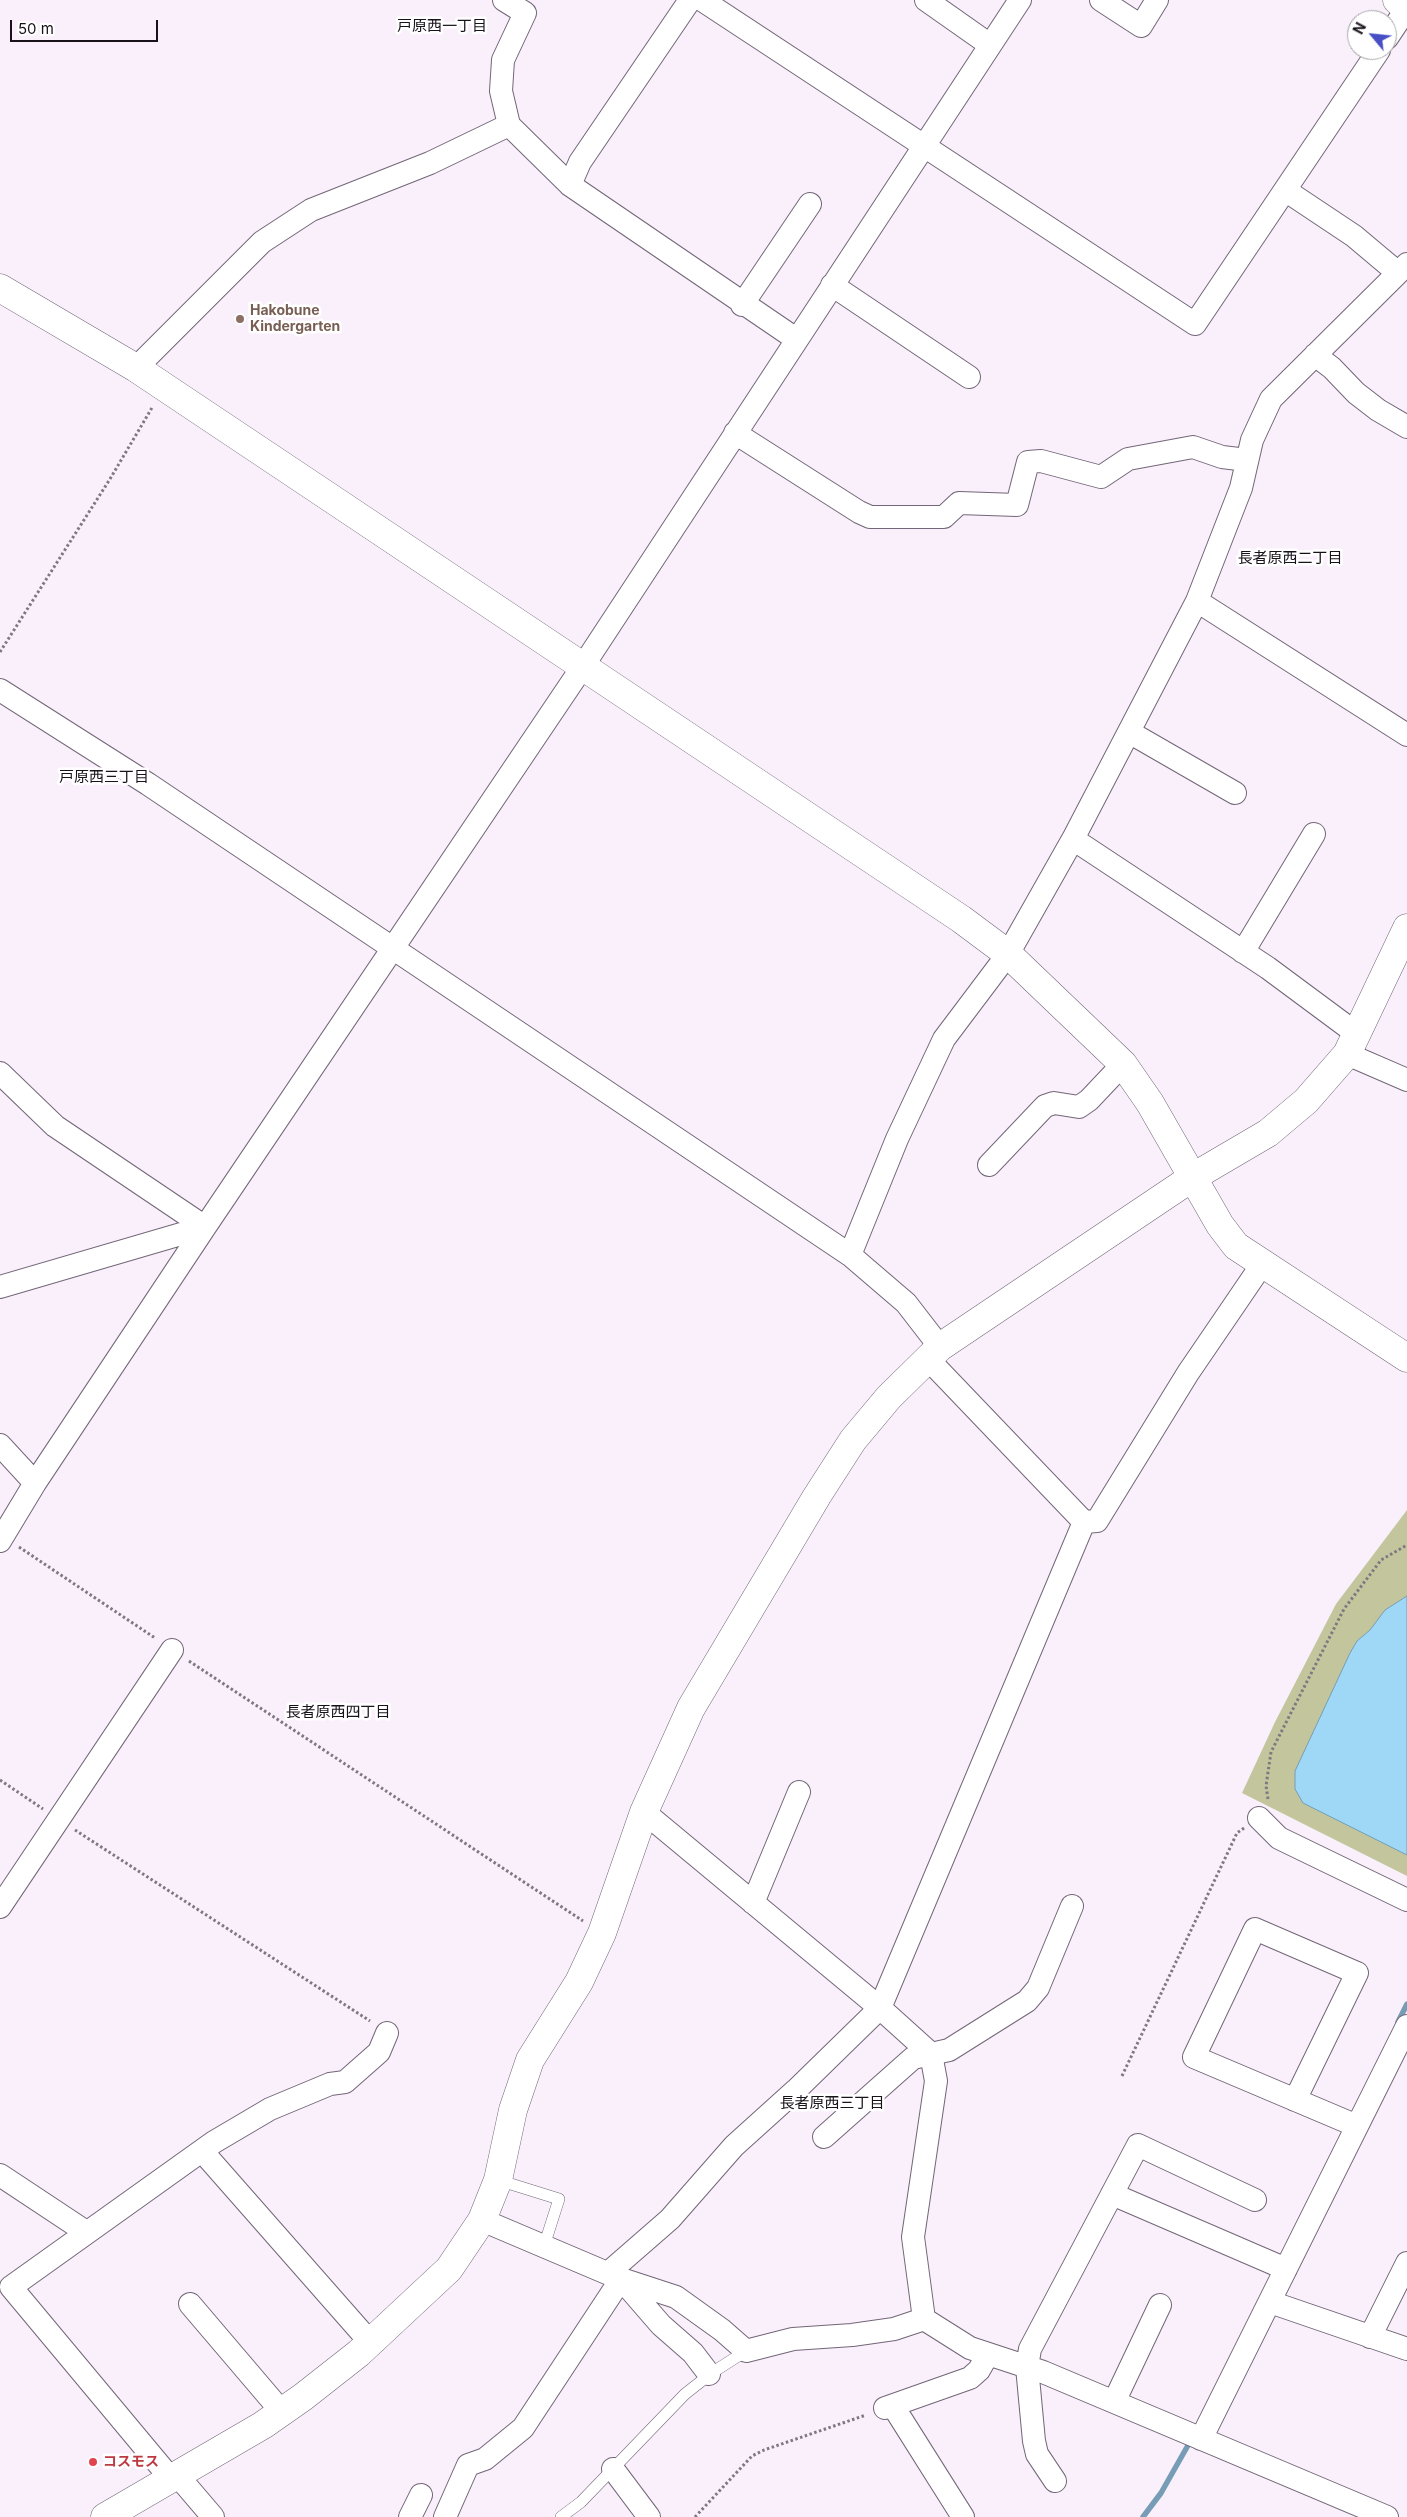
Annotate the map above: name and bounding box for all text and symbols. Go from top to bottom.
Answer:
scale bar [12,10,160,42]
north arrow [1347,10,1397,60]
district label: 戸原西一丁目 [397,17,487,35]
text: 50 m [18,19,54,38]
text: N [1349,19,1369,37]
place label: Hakobune Kindergarten [250,303,340,336]
marker: Hakobune Kindergarten [234,313,246,325]
district label: 長者原西二丁目 [1238,549,1342,567]
district label: 戸原西三丁目 [59,768,149,786]
district label: 長者原西四丁目 [286,1703,390,1721]
district label: 長者原西三丁目 [780,2094,884,2112]
place label: コスモス [103,2454,159,2470]
marker: コスモス [87,2456,99,2468]

